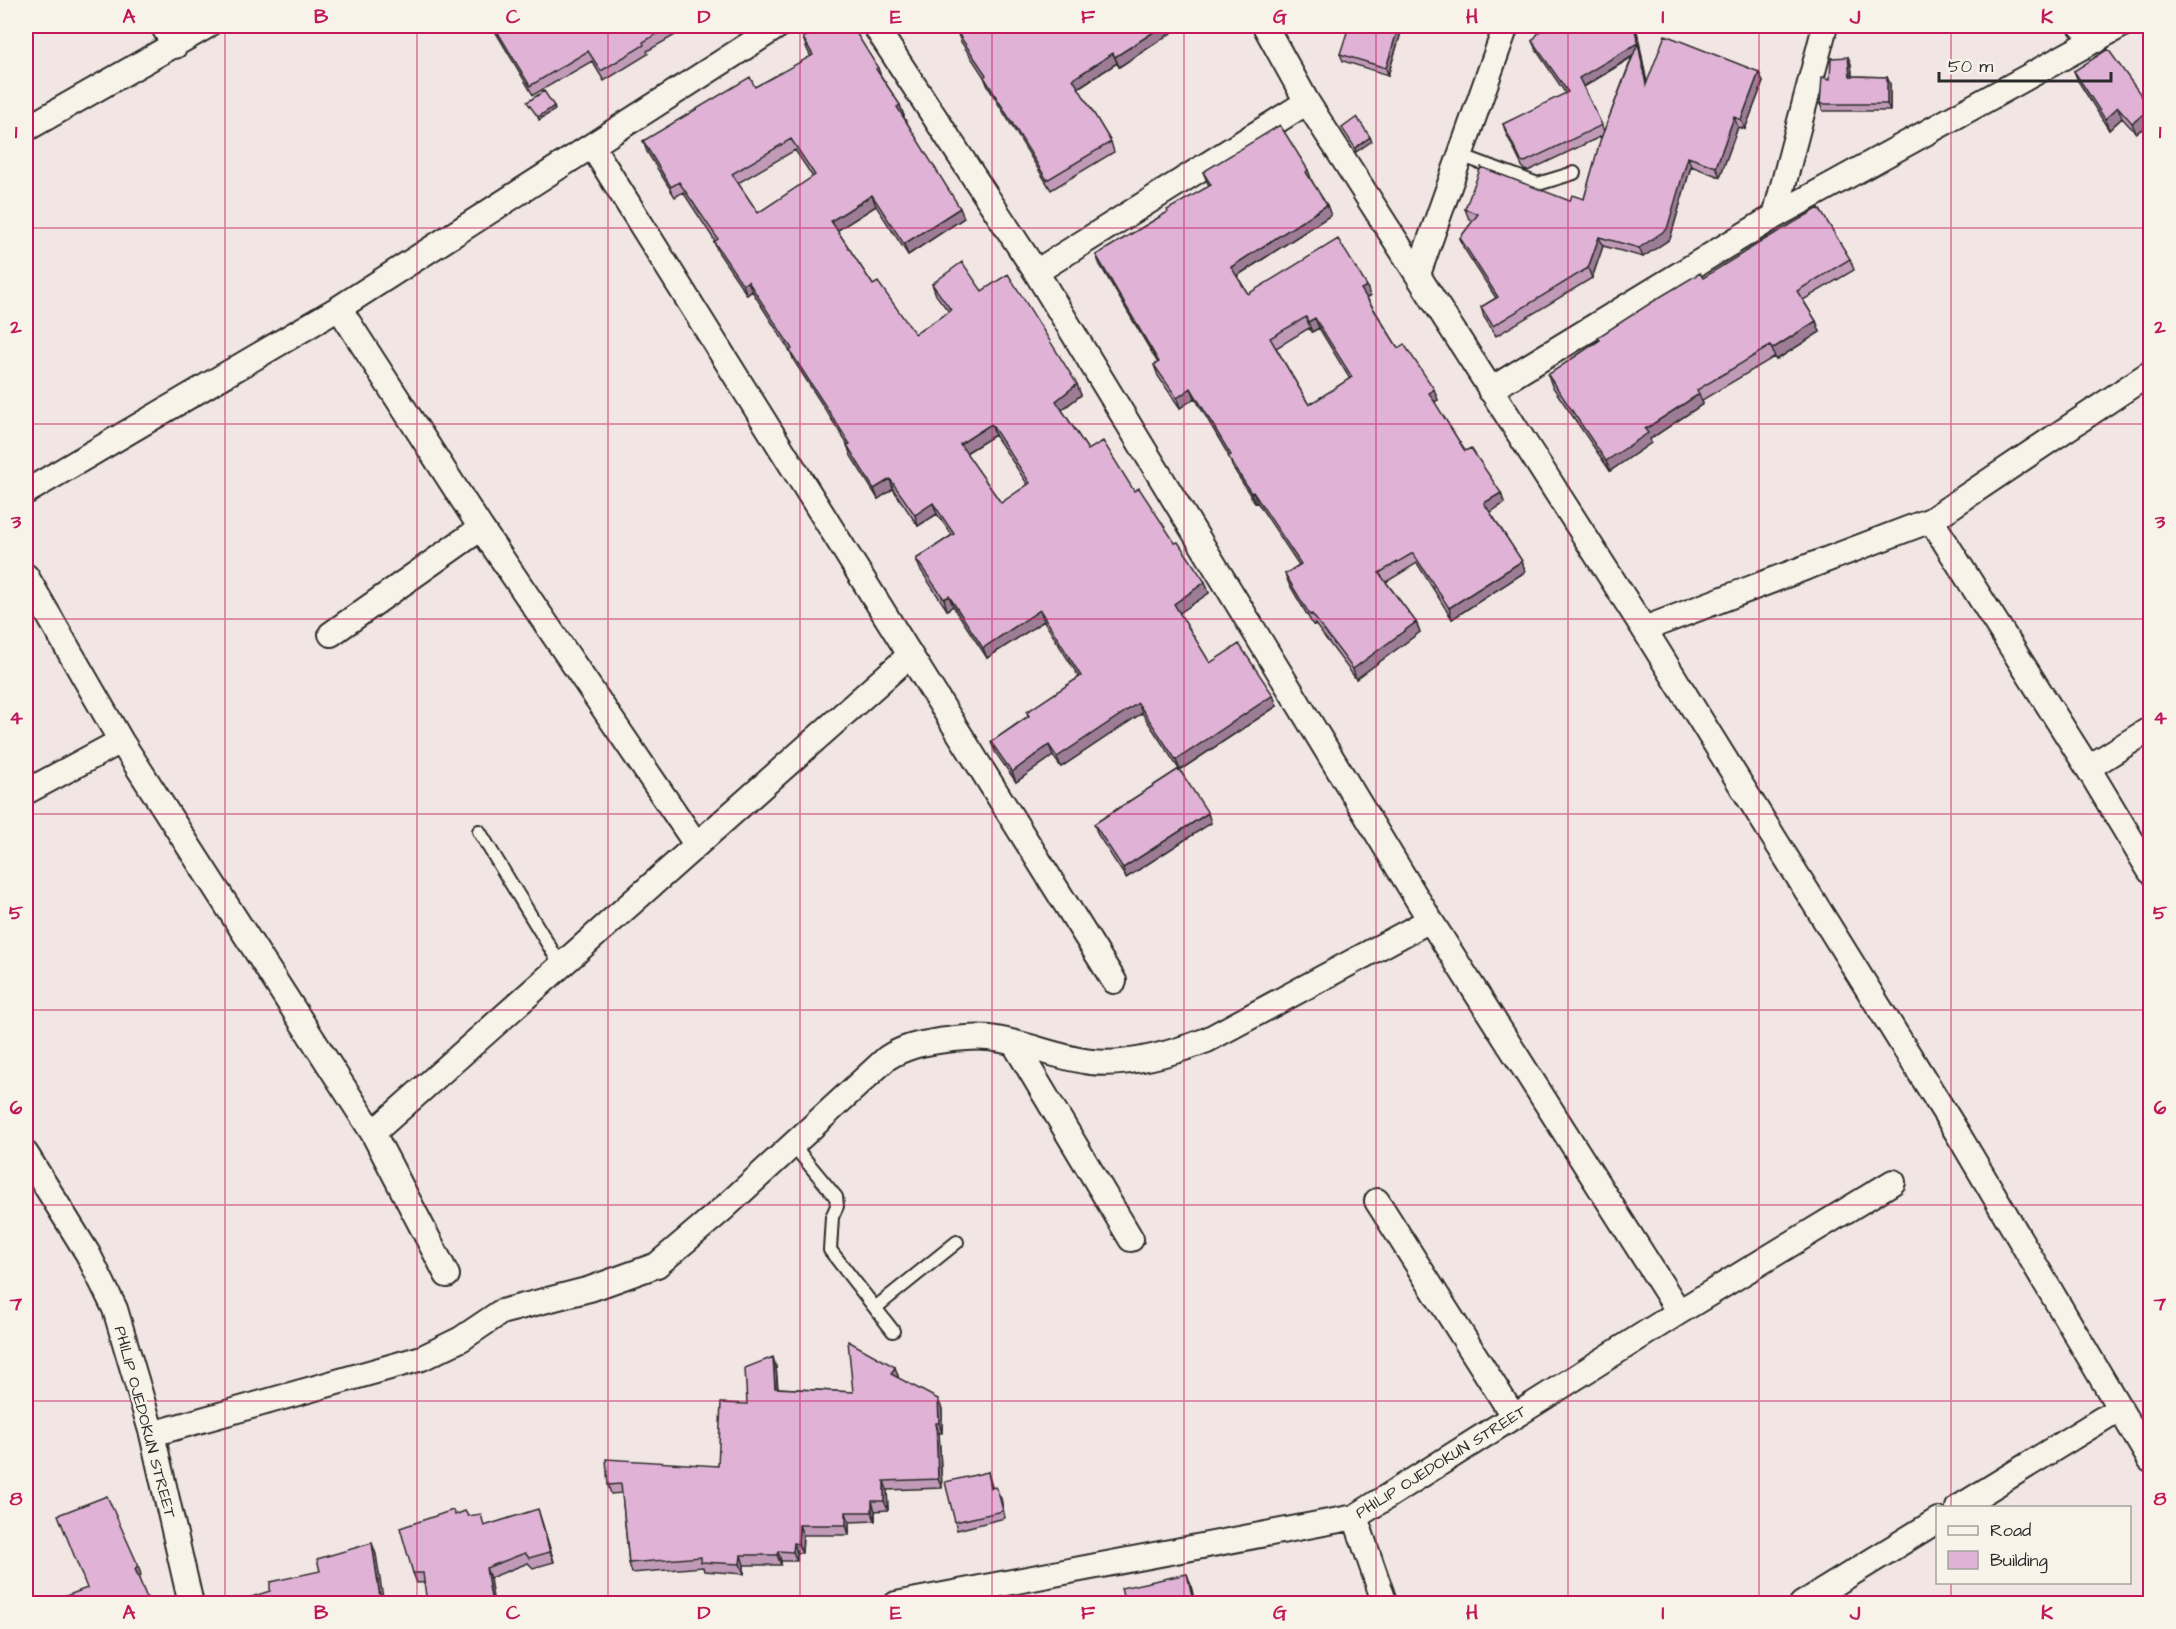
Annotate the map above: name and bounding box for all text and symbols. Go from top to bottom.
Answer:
text: A [123,3,136,31]
text: B [314,3,329,31]
text: C [506,3,521,31]
text: D [698,3,711,31]
text: E [890,3,902,31]
text: F [1081,3,1096,31]
text: G [1273,3,1287,31]
text: H [1466,3,1478,31]
text: I [1661,3,1665,31]
text: J [1849,3,1861,31]
text: K [2041,3,2054,31]
scale bar [1939,45,2112,83]
text: 50 m [1948,54,1993,79]
text: 1 [15,118,18,146]
text: 1 [2159,118,2162,146]
text: 2 [9,313,22,341]
text: 2 [2153,313,2166,341]
text: 3 [10,508,22,536]
text: 3 [2154,508,2166,536]
text: 4 [9,704,23,732]
text: 4 [2153,704,2167,732]
text: 5 [9,899,24,927]
text: 5 [2153,899,2168,927]
text: 6 [10,1094,23,1122]
text: 6 [2154,1094,2167,1122]
text: 7 [9,1290,23,1318]
text: 7 [2153,1290,2167,1318]
street label: PHILIP OJEDOKUN STREET [109,1324,181,1520]
street label: PHILIP OJEDOKUN STREET [1351,1400,1531,1524]
text: 8 [10,1485,23,1513]
text: 8 [2154,1485,2167,1513]
legend [1936,1506,2131,1584]
text: Road [1990,1518,2031,1543]
text: Building [1990,1548,2048,1574]
text: A [123,1599,136,1627]
text: B [314,1599,329,1627]
text: C [506,1599,521,1627]
text: D [698,1599,711,1627]
text: E [890,1599,902,1627]
text: F [1081,1599,1096,1627]
text: G [1273,1599,1287,1627]
text: H [1466,1599,1478,1627]
text: I [1661,1599,1665,1627]
text: J [1849,1599,1861,1627]
text: K [2041,1599,2054,1627]

